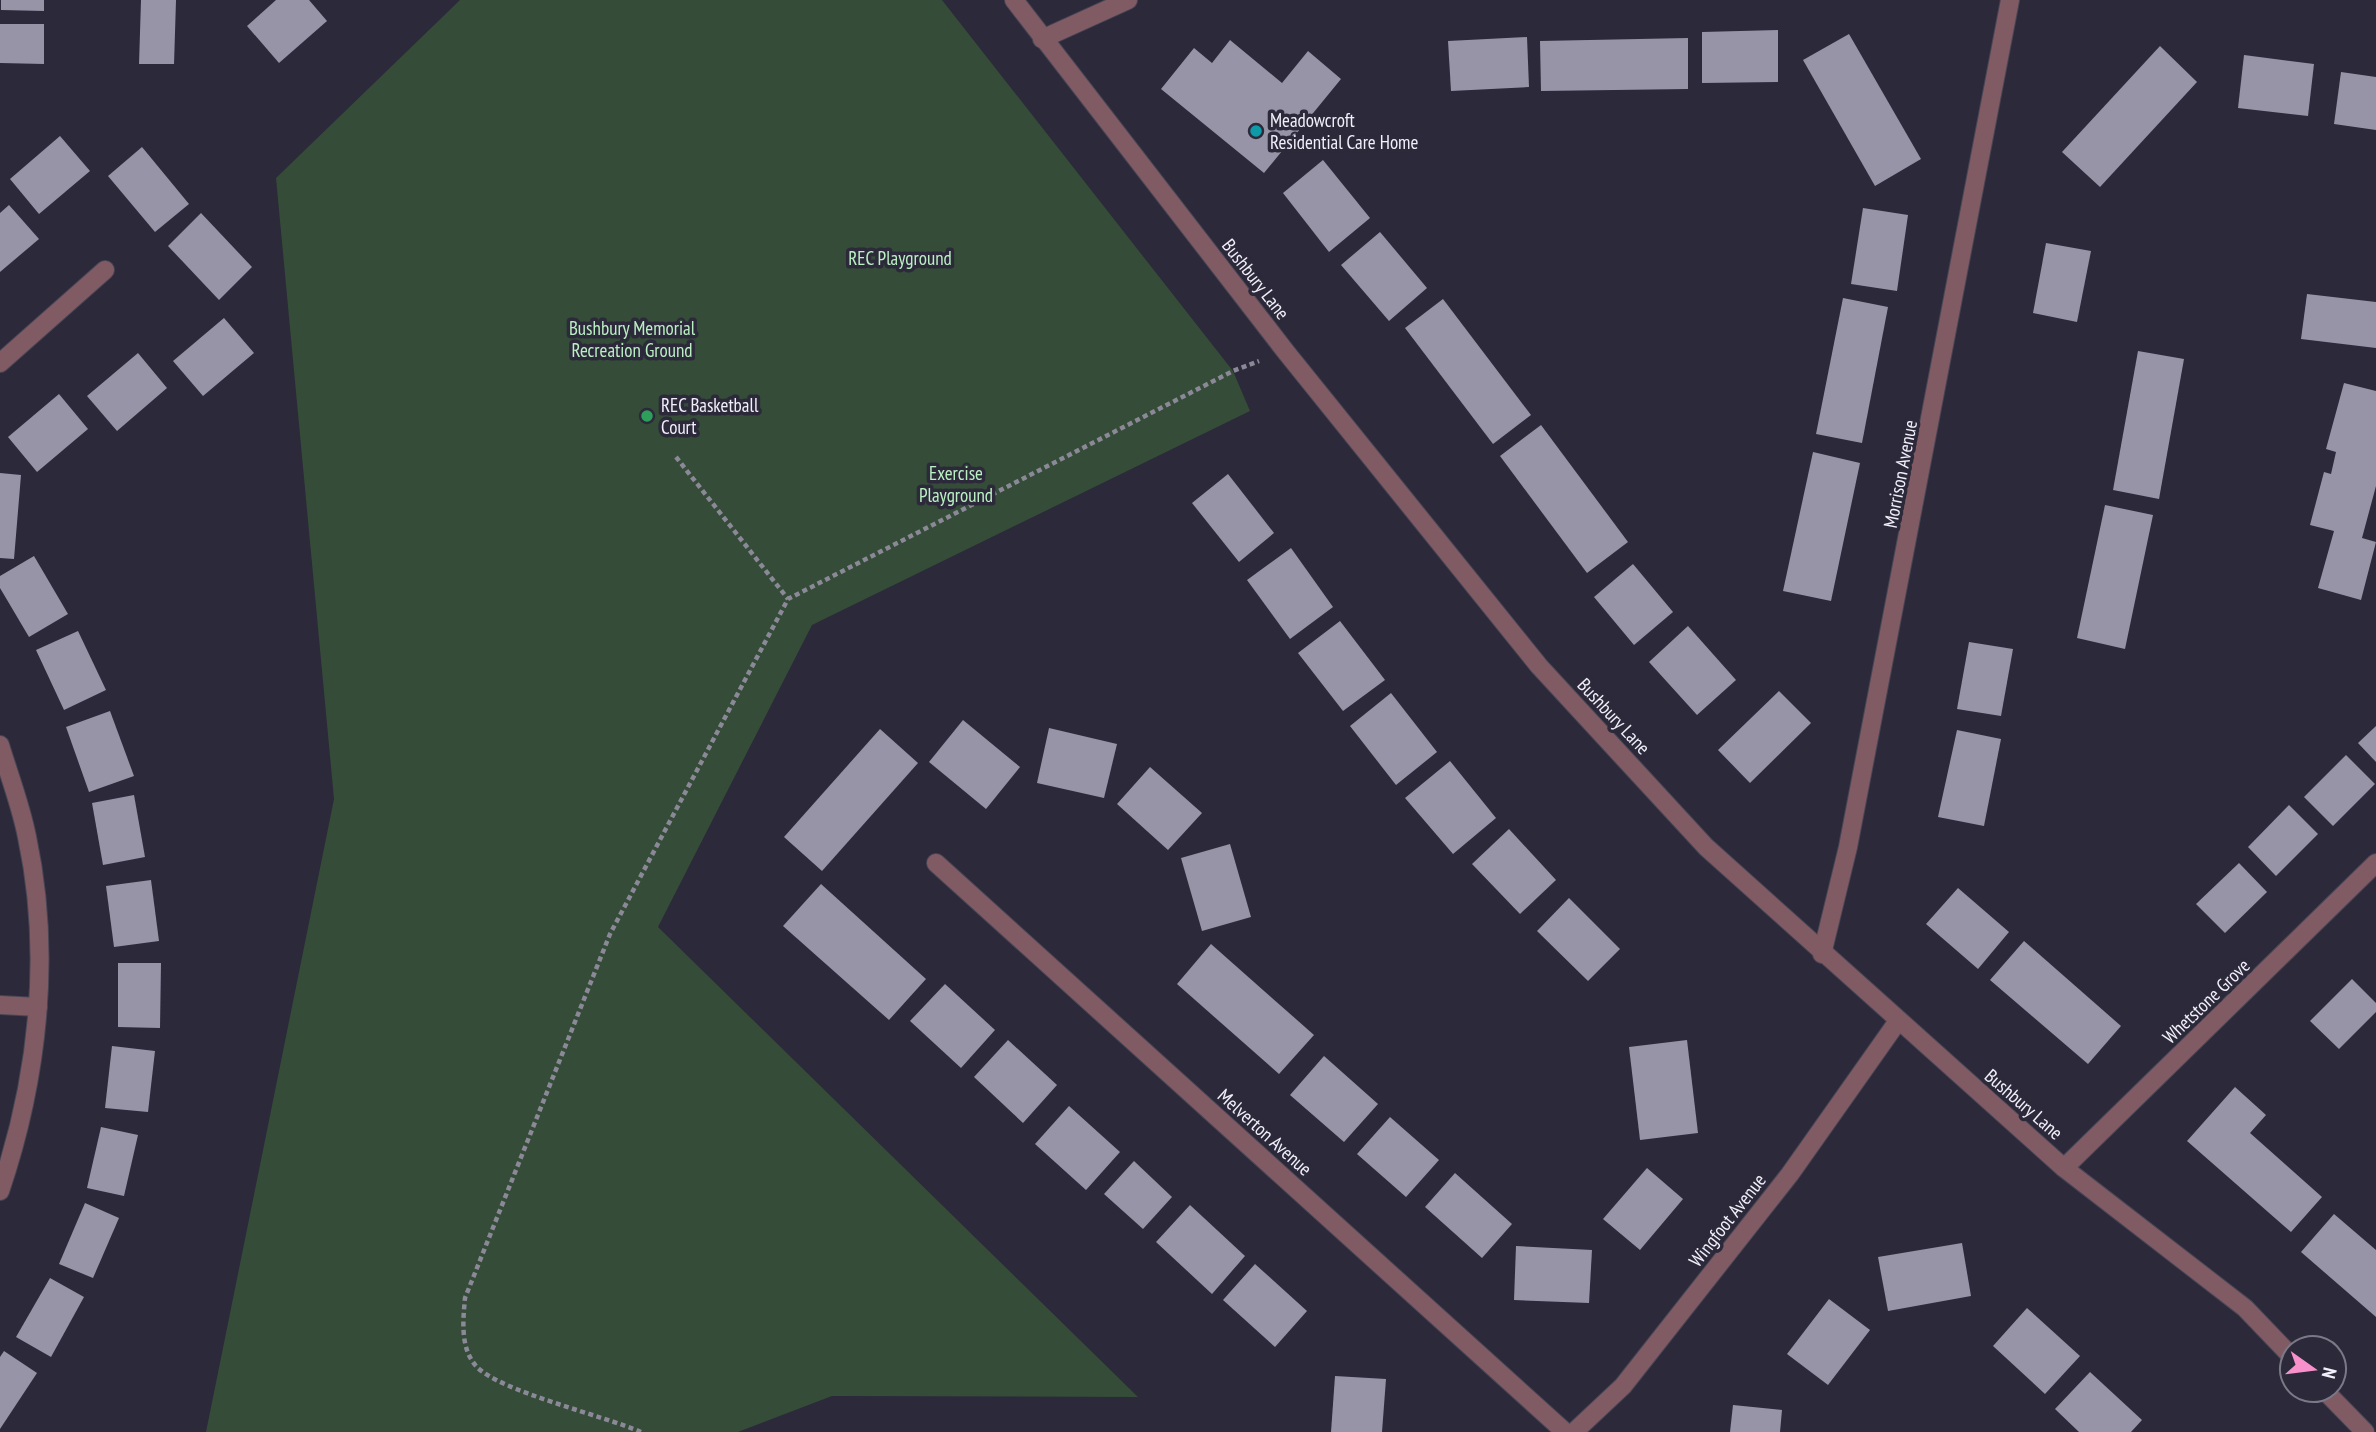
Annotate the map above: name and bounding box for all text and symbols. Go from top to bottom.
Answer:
place label: Meadowcroft Residential Care Home [1270,108,1418,154]
marker: Meadowcroft Residential Care Home [1248,123,1264,139]
street label: Bushbury Lane [1217,234,1295,324]
park label: REC Playground [848,246,952,270]
park label: Bushbury Memorial Recreation Ground [569,316,696,362]
place label: REC Basketball Court [661,393,759,439]
marker: REC Basketball Court [639,408,655,424]
street label: Morrison Avenue [1878,418,1922,530]
park label: Exercise Playground [919,461,993,507]
street label: Bushbury Lane [1573,673,1656,759]
street label: Whetstone Grove [2157,953,2255,1049]
street label: Bushbury Lane [1980,1064,2068,1145]
street label: Melverton Avenue [1213,1083,1317,1181]
street label: Wingfoot Avenue [1683,1169,1771,1271]
north arrow [2278,1334,2348,1404]
text: N [2317,1365,2342,1381]

